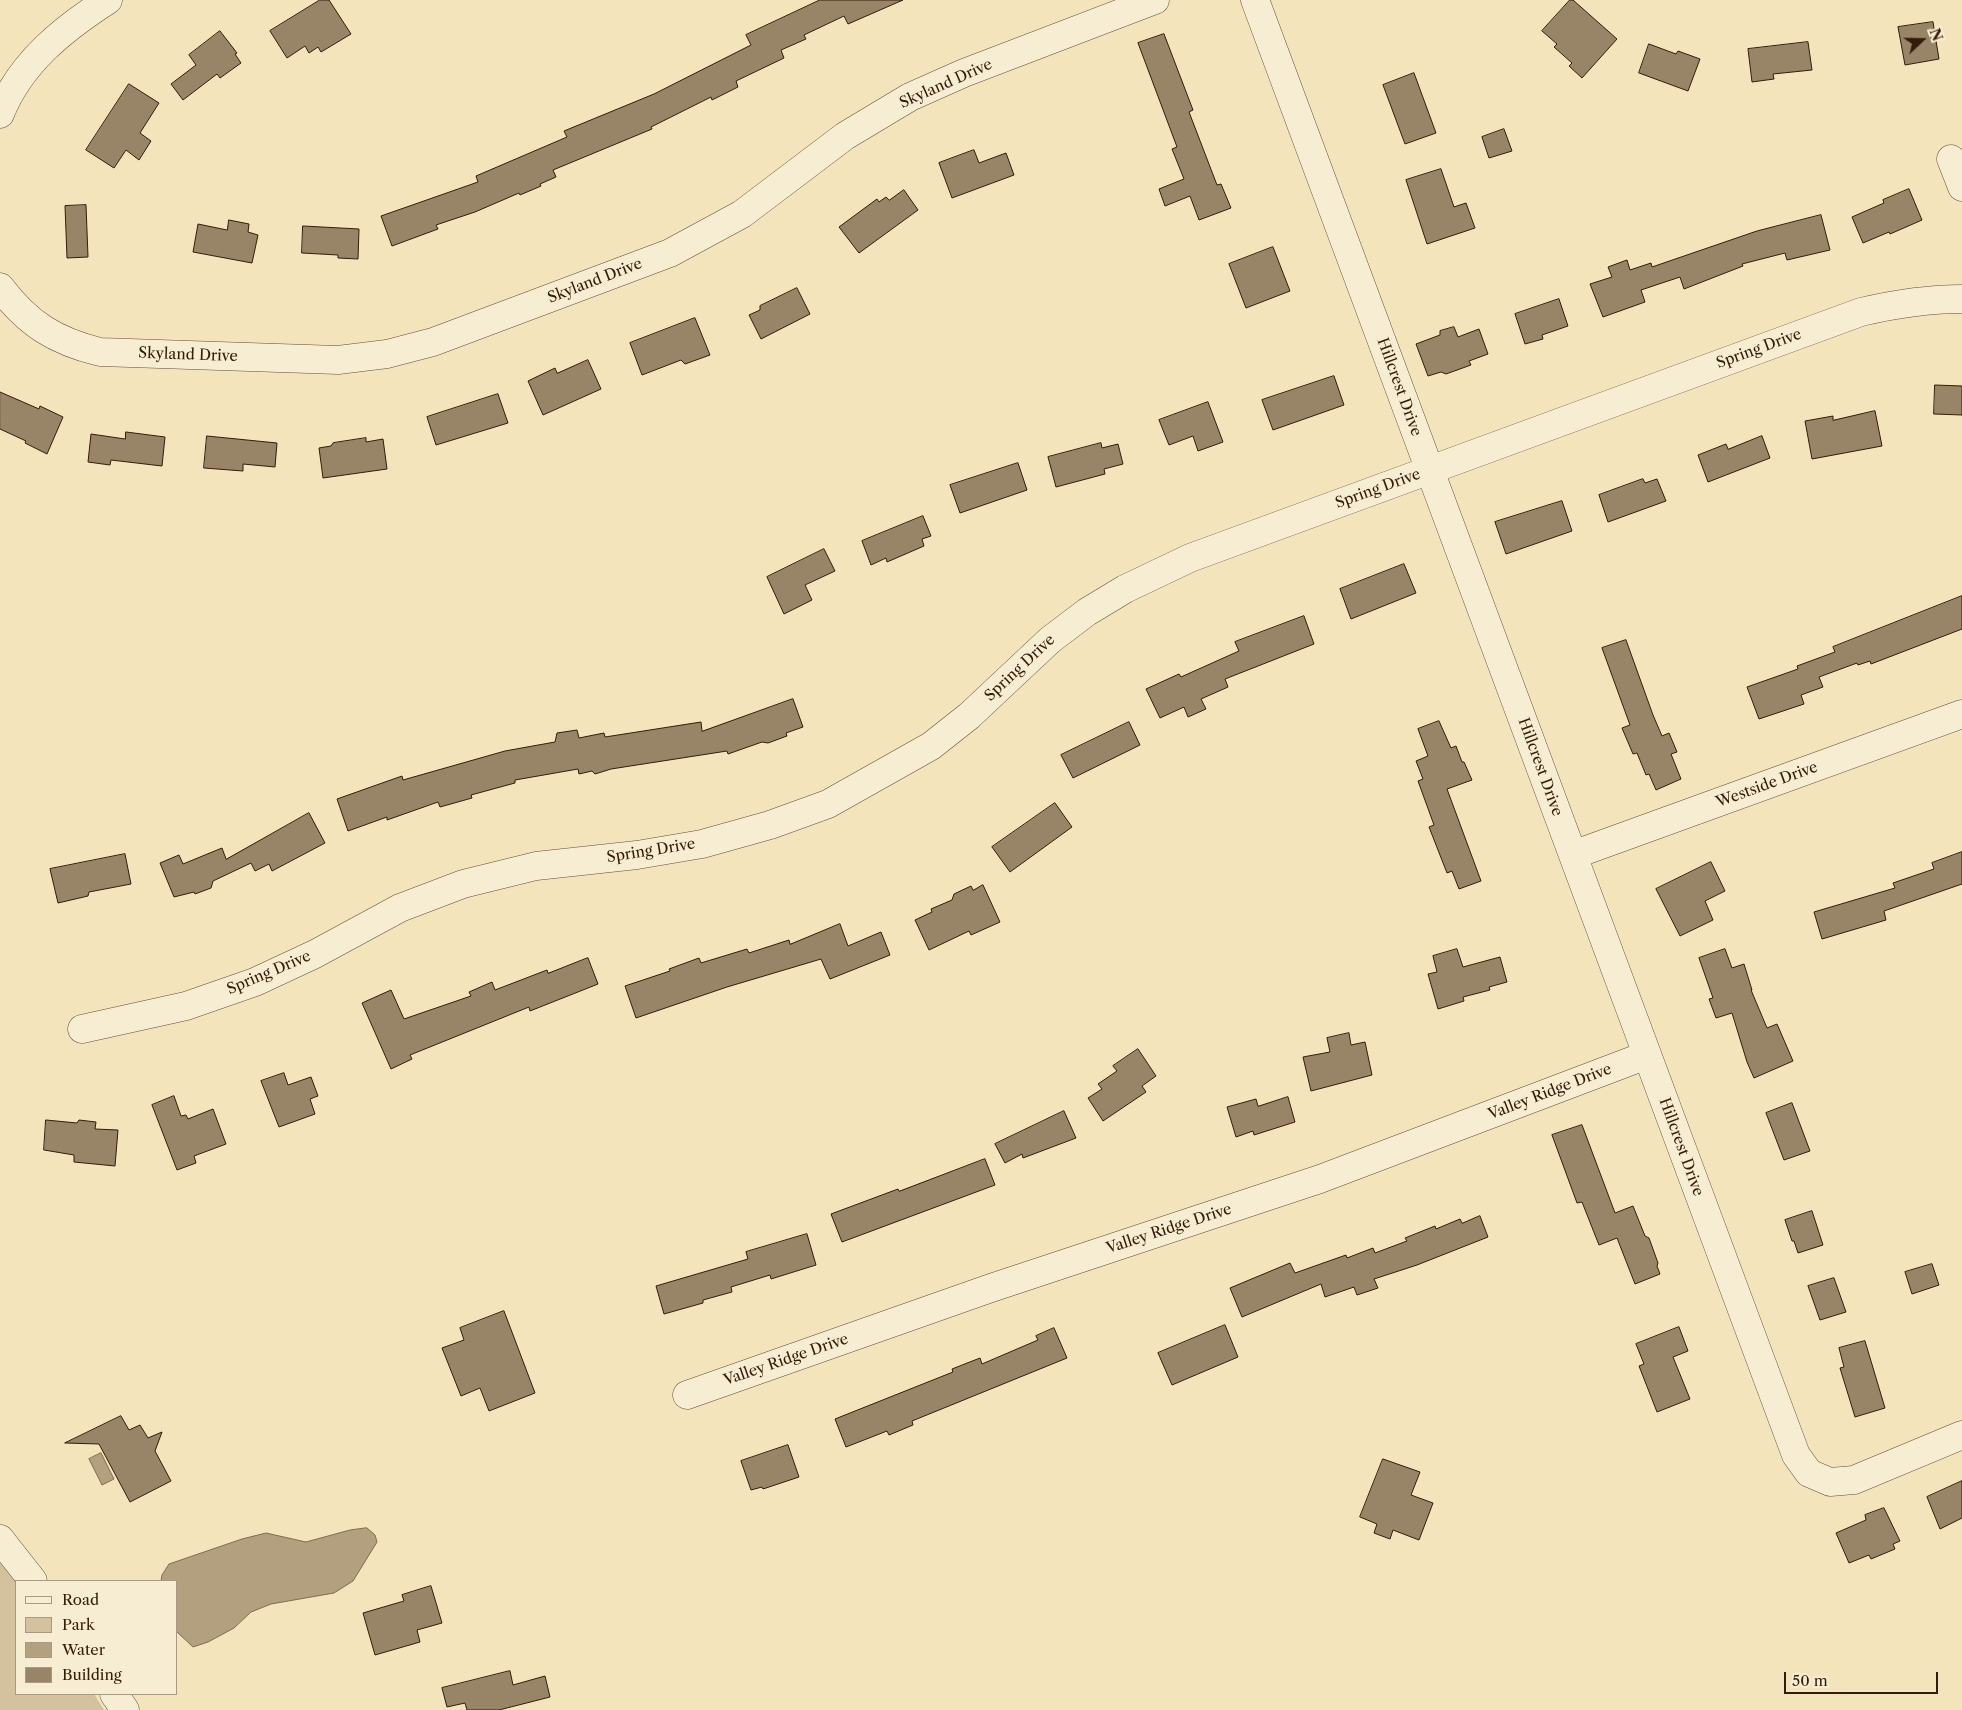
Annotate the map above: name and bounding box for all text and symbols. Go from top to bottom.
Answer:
north arrow [1897,15,1947,65]
text: N [1925,26,1947,44]
street label: Skyland Drive [897,56,995,112]
street label: Skyland Drive [545,255,645,307]
street label: Spring Drive [1714,325,1804,373]
street label: Hillcrest Drive [1373,335,1425,439]
street label: Skyland Drive [138,344,238,366]
street label: Spring Drive [1333,465,1423,513]
street label: Spring Drive [981,631,1059,705]
street label: Hillcrest Drive [1514,715,1566,819]
street label: Westside Drive [1714,758,1820,812]
street label: Spring Drive [605,835,697,867]
street label: Spring Drive [224,947,314,999]
street label: Valley Ridge Drive [1486,1060,1614,1124]
street label: Hillcrest Drive [1655,1095,1707,1199]
street label: Valley Ridge Drive [1104,1200,1234,1258]
street label: Valley Ridge Drive [721,1330,851,1390]
legend [15,1580,178,1695]
text: Road [62,1590,99,1609]
text: Park [62,1615,95,1634]
text: Water [62,1640,105,1659]
scale bar [1787,1662,1941,1694]
text: Building [62,1665,122,1684]
text: 50 m [1792,1671,1828,1690]

